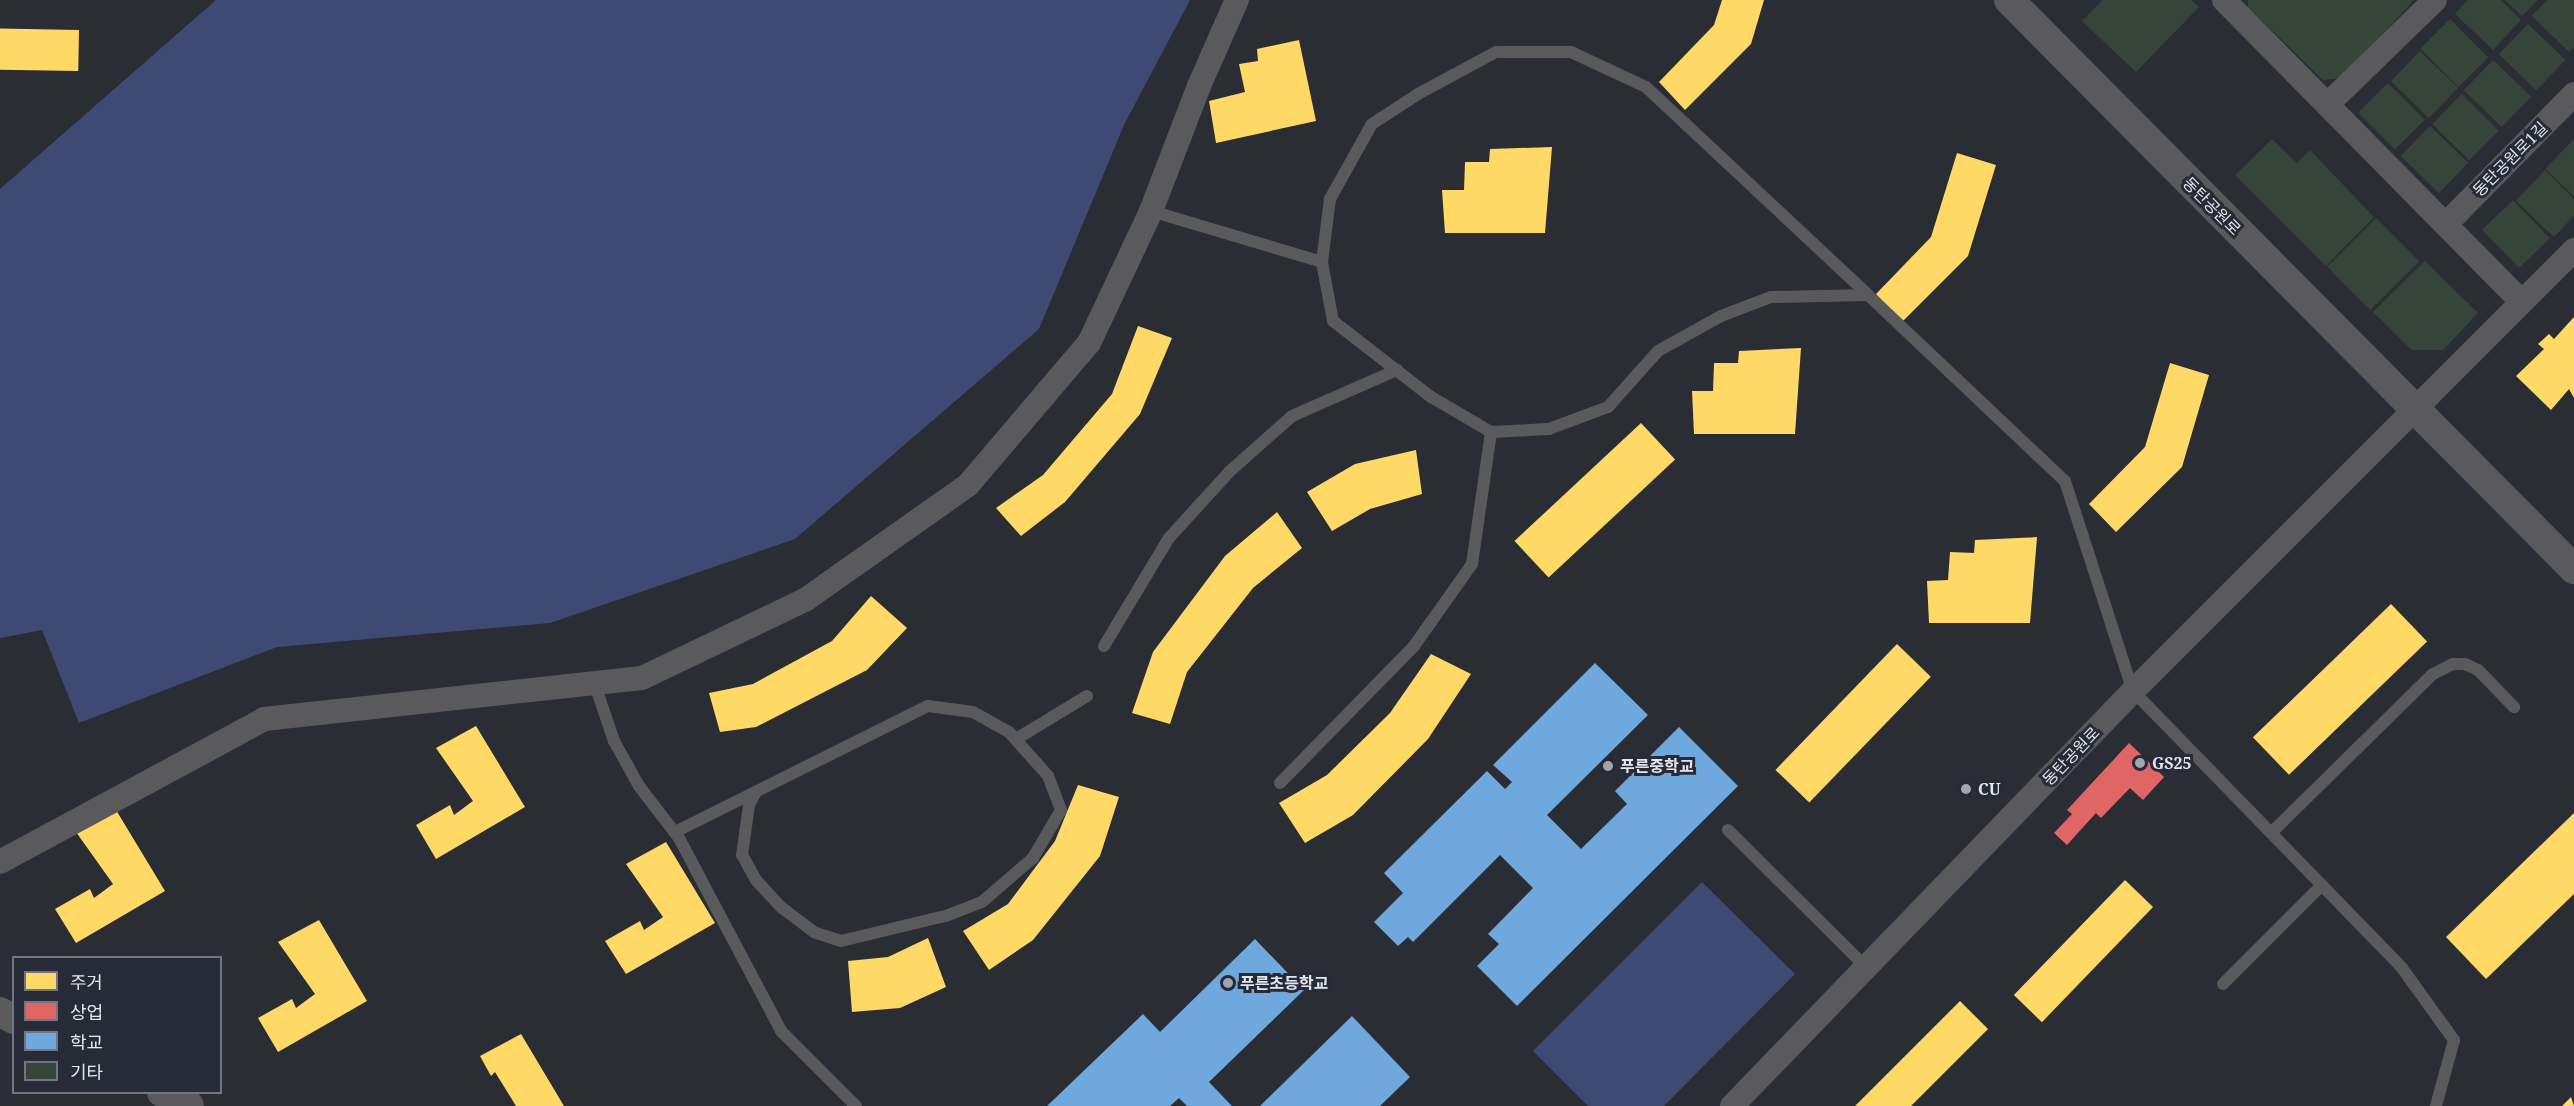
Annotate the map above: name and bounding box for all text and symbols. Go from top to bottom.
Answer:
street label: 동탄공원로1길 [2469,118,2551,200]
street label: 동탄공원로 [2179,173,2245,239]
street label: 동탄공원로 [2039,723,2103,789]
place label: GS25 [2152,753,2192,773]
place label: 푸른중학교 [1620,756,1694,776]
marker: GS25 [2133,756,2147,770]
marker: 푸른중학교 [1601,759,1615,773]
place label: CU [1978,779,2001,799]
marker: CU [1959,782,1973,796]
legend [12,956,222,1094]
text: 주거 [70,970,103,994]
place label: 푸른초등학교 [1240,973,1328,993]
marker: 푸른초등학교 [1221,976,1235,990]
text: 상업 [70,1000,103,1024]
text: 학교 [70,1030,103,1054]
text: 기타 [70,1060,103,1084]

